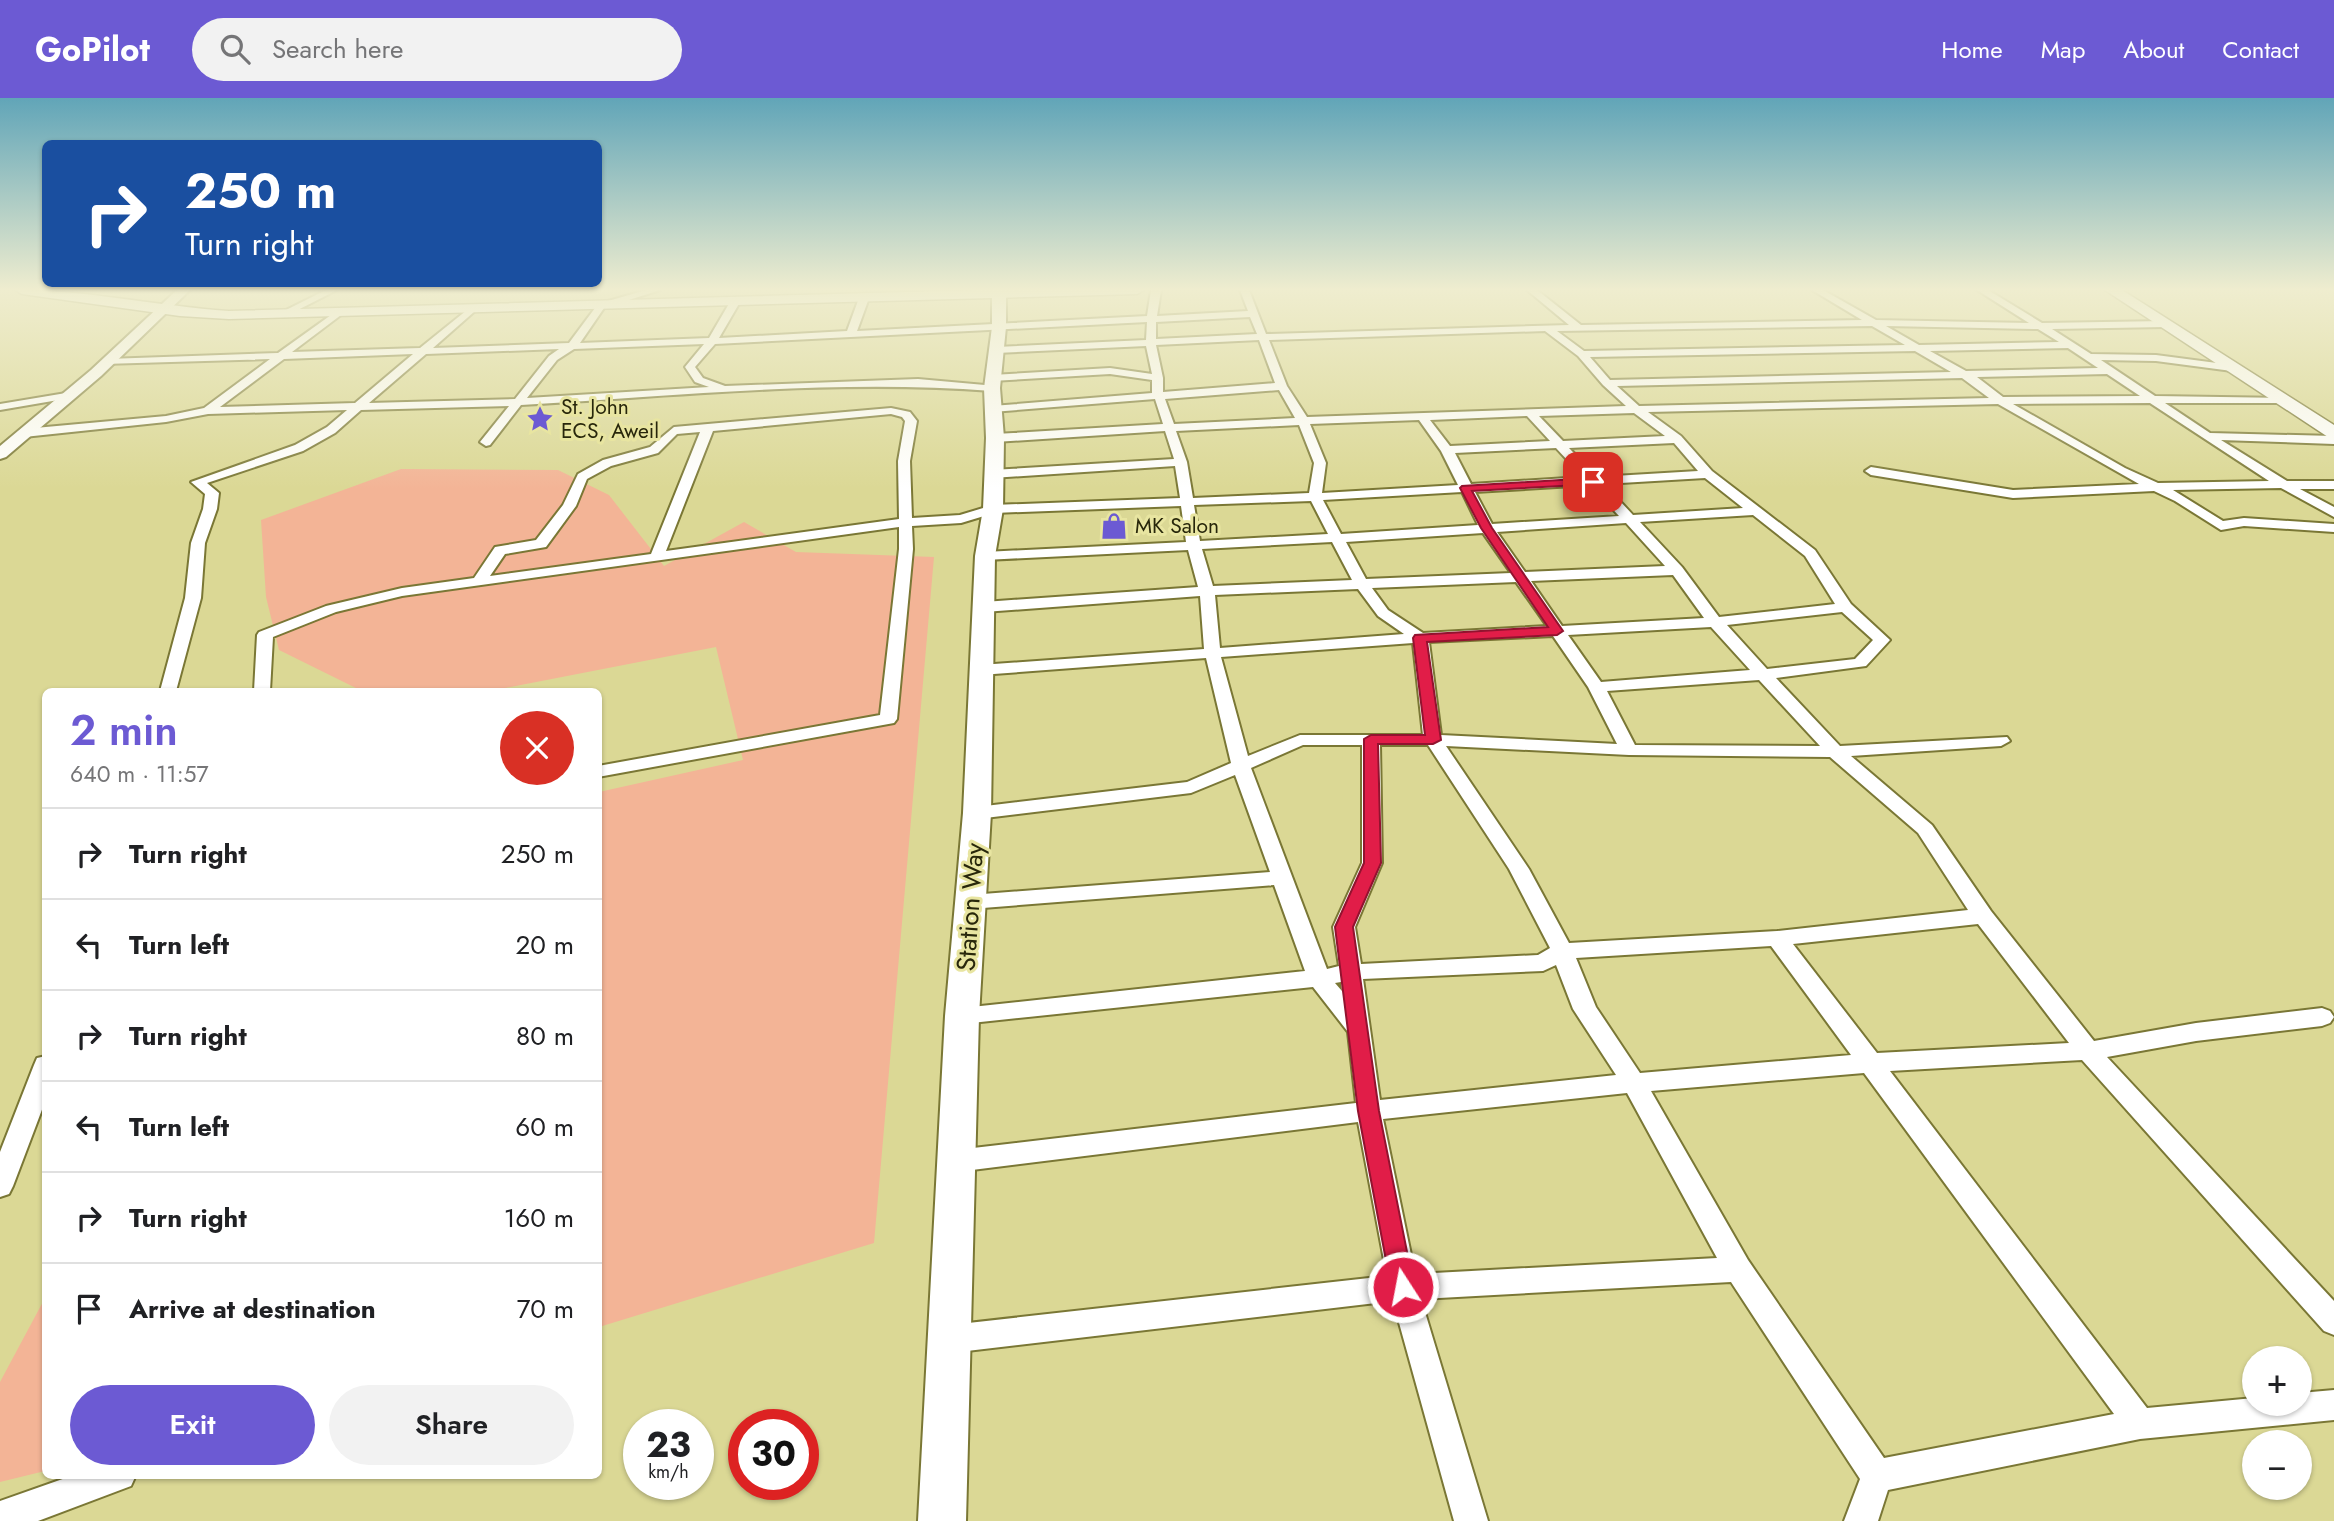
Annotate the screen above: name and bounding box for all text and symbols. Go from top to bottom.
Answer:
search box [192,18,682,81]
text: GoPilot [35,26,150,73]
icon: search [216,30,254,68]
text: Search here [272,30,403,68]
text: Home [1941,32,2003,67]
text: Map [2041,32,2085,67]
text: About [2123,32,2184,67]
text: Contact [2222,32,2299,67]
text: 250 m [185,156,336,226]
icon: right [70,168,161,259]
text: Turn right [185,221,314,267]
place label: St. John ECS, Aweil [561,392,659,446]
place icon: St. John ECS, Aweil [525,404,555,434]
pin [1563,452,1623,512]
icon: arrive [1574,463,1612,501]
shop icon: MK Salon [1099,511,1129,541]
place label: MK Salon [1135,511,1219,541]
text: 2 min [70,700,178,761]
button: close [500,711,574,785]
text: 640 m · 11:57 [70,757,209,791]
icon: right [70,835,108,873]
text: Turn right [129,835,247,873]
text: 250 m [501,835,574,873]
street label: Station Way [947,841,993,972]
icon: left [70,926,108,964]
text: Turn left [129,926,229,964]
text: 20 m [516,926,574,964]
icon: right [70,1017,108,1055]
text: Turn right [129,1017,247,1055]
text: 80 m [516,1017,574,1055]
icon: left [70,1108,108,1146]
text: Turn left [129,1108,229,1146]
text: 60 m [515,1108,574,1146]
icon: right [70,1199,108,1237]
text: Turn right [129,1199,247,1237]
text: 160 m [504,1199,574,1237]
position arrow [1366,1250,1440,1324]
icon: arrive [70,1290,108,1328]
text: Arrive at destination [129,1290,376,1328]
text: 70 m [517,1290,574,1328]
map controls [2242,1346,2312,1500]
button: + [2242,1346,2312,1416]
button: Exit [70,1385,315,1465]
button: Share [329,1385,574,1465]
speed limit sign: 30 [728,1409,819,1500]
text: 23 [646,1420,691,1470]
button: − [2242,1430,2312,1500]
text: km/h [648,1459,689,1485]

